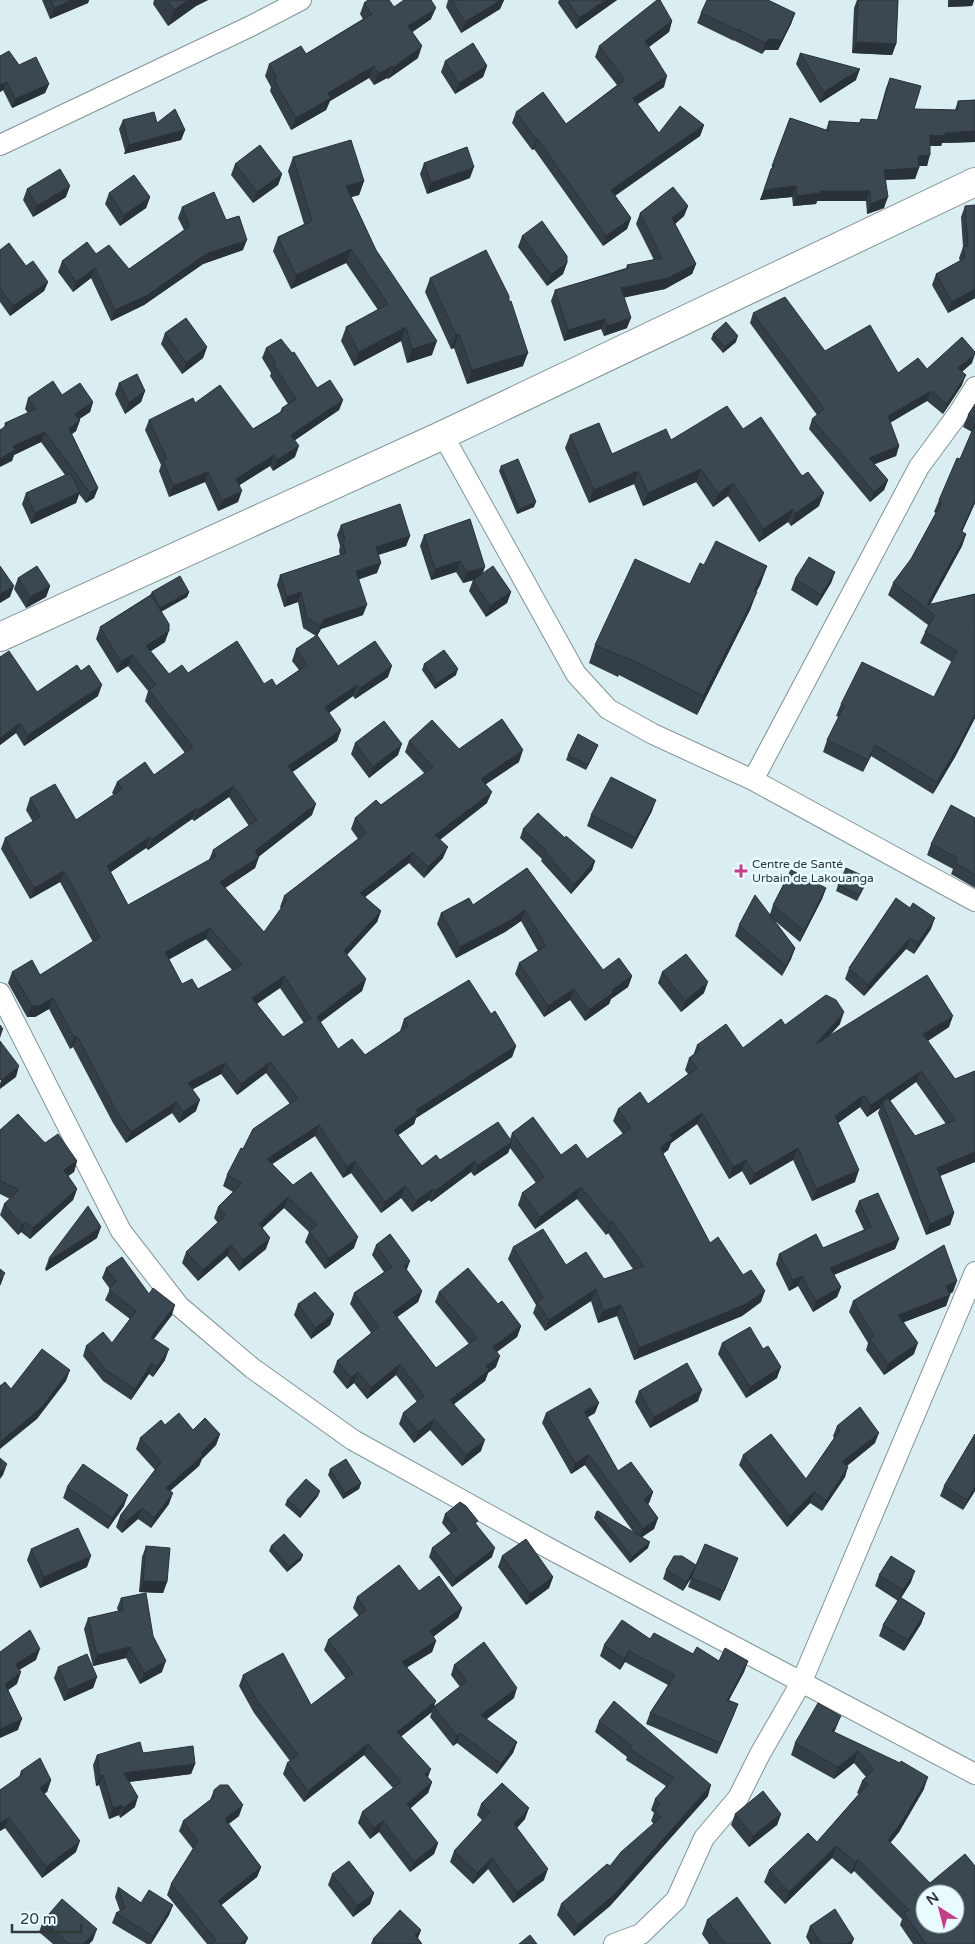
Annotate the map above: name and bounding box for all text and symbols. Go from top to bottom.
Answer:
place label: Centre de Santé Urbain de Lakouanga [752,857,874,885]
marker: Centre de Santé Urbain de Lakouanga [734,864,748,878]
north arrow [915,1884,965,1934]
text: N [923,1889,942,1909]
scale bar [12,1902,81,1934]
text: 20 m [20,1910,57,1928]

